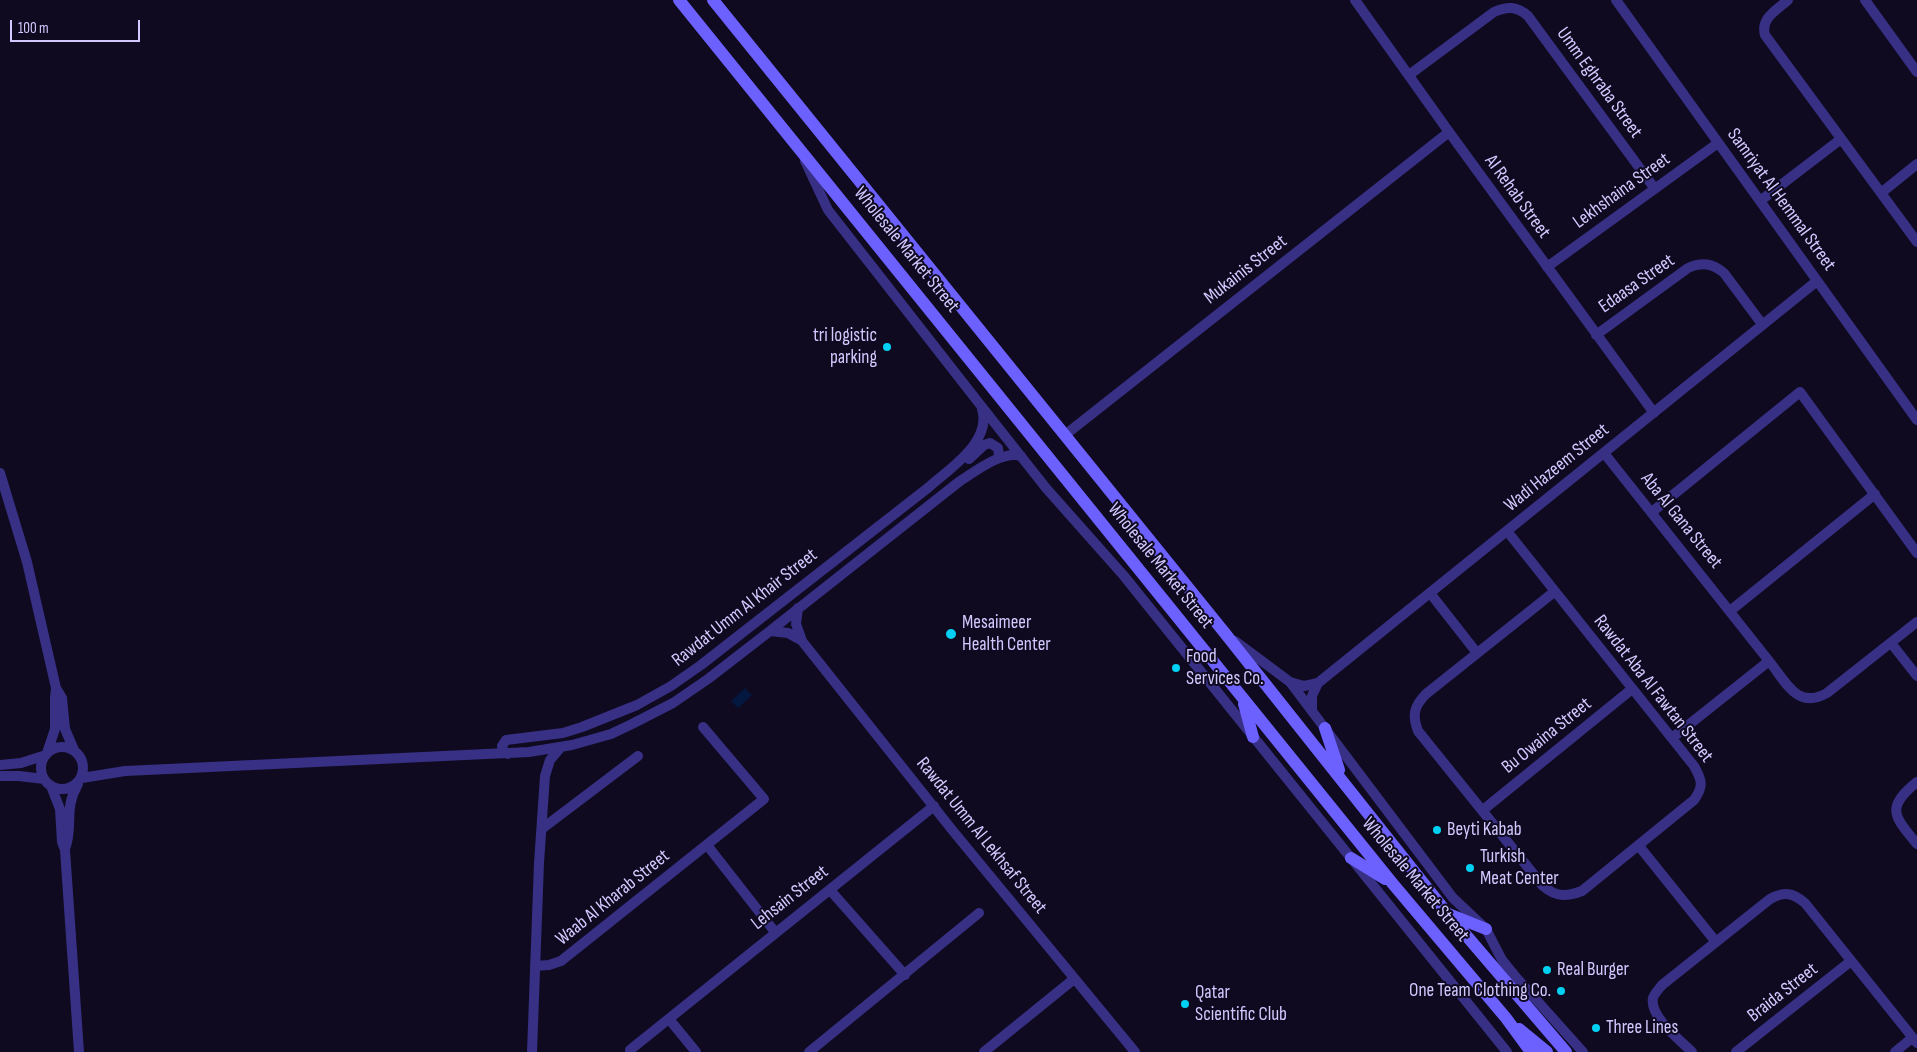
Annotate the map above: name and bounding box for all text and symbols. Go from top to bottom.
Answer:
scale bar [12,10,142,42]
text: 100 m [18,19,49,38]
street label: Umm Eghraba Street [1551,23,1647,143]
street label: Samriyat Al Hemmal Street [1722,124,1840,276]
street label: Lekhshaina Street [1569,148,1675,234]
street label: Al Rehab Street [1479,151,1555,243]
street label: Wholesale Market Street [848,182,964,318]
street label: Mukainis Street [1200,231,1292,309]
street label: Edaasa Street [1595,250,1679,318]
place label: tri logistic parking [813,325,877,369]
marker: tri logistic parking [881,341,893,353]
street label: Wadi Hazeem Street [1500,419,1614,517]
street label: Aba Al Gana Street [1635,468,1727,574]
street label: Wholesale Market Street [1102,498,1218,634]
street label: Rawdat Umm Al Khair Street [668,544,822,672]
street label: Rawdat Aba Al Fawtan Street [1588,611,1718,767]
place label: Mesaimeer Health Center [962,612,1051,656]
marker: Mesaimeer Health Center [944,627,958,641]
place label: Food Services Co. [1186,646,1264,690]
marker: Food Services Co. [1170,662,1182,674]
street label: Bu Owaina Street [1498,693,1596,779]
street label: Rawdat Umm Al Lekhsaf Street [911,753,1051,919]
street label: Wholesale Market Street [1356,813,1474,947]
place label: Beyti Kabab [1447,819,1522,841]
marker: Beyti Kabab [1431,824,1443,836]
street label: Waab Al Kharab Street [551,845,675,951]
place label: Turkish Meat Center [1480,846,1559,890]
street label: Lehsain Street [747,861,833,935]
marker: Turkish Meat Center [1464,862,1476,874]
place label: Real Burger [1557,959,1629,981]
street label: Braida Street [1743,959,1823,1027]
marker: Real Burger [1541,964,1553,976]
place label: One Team Clothing Co. [1409,980,1551,1002]
place label: Qatar Scientific Club [1195,982,1287,1026]
marker: One Team Clothing Co. [1555,985,1567,997]
marker: Qatar Scientific Club [1179,998,1191,1010]
place label: Three Lines [1606,1017,1678,1039]
marker: Three Lines [1590,1022,1602,1034]

